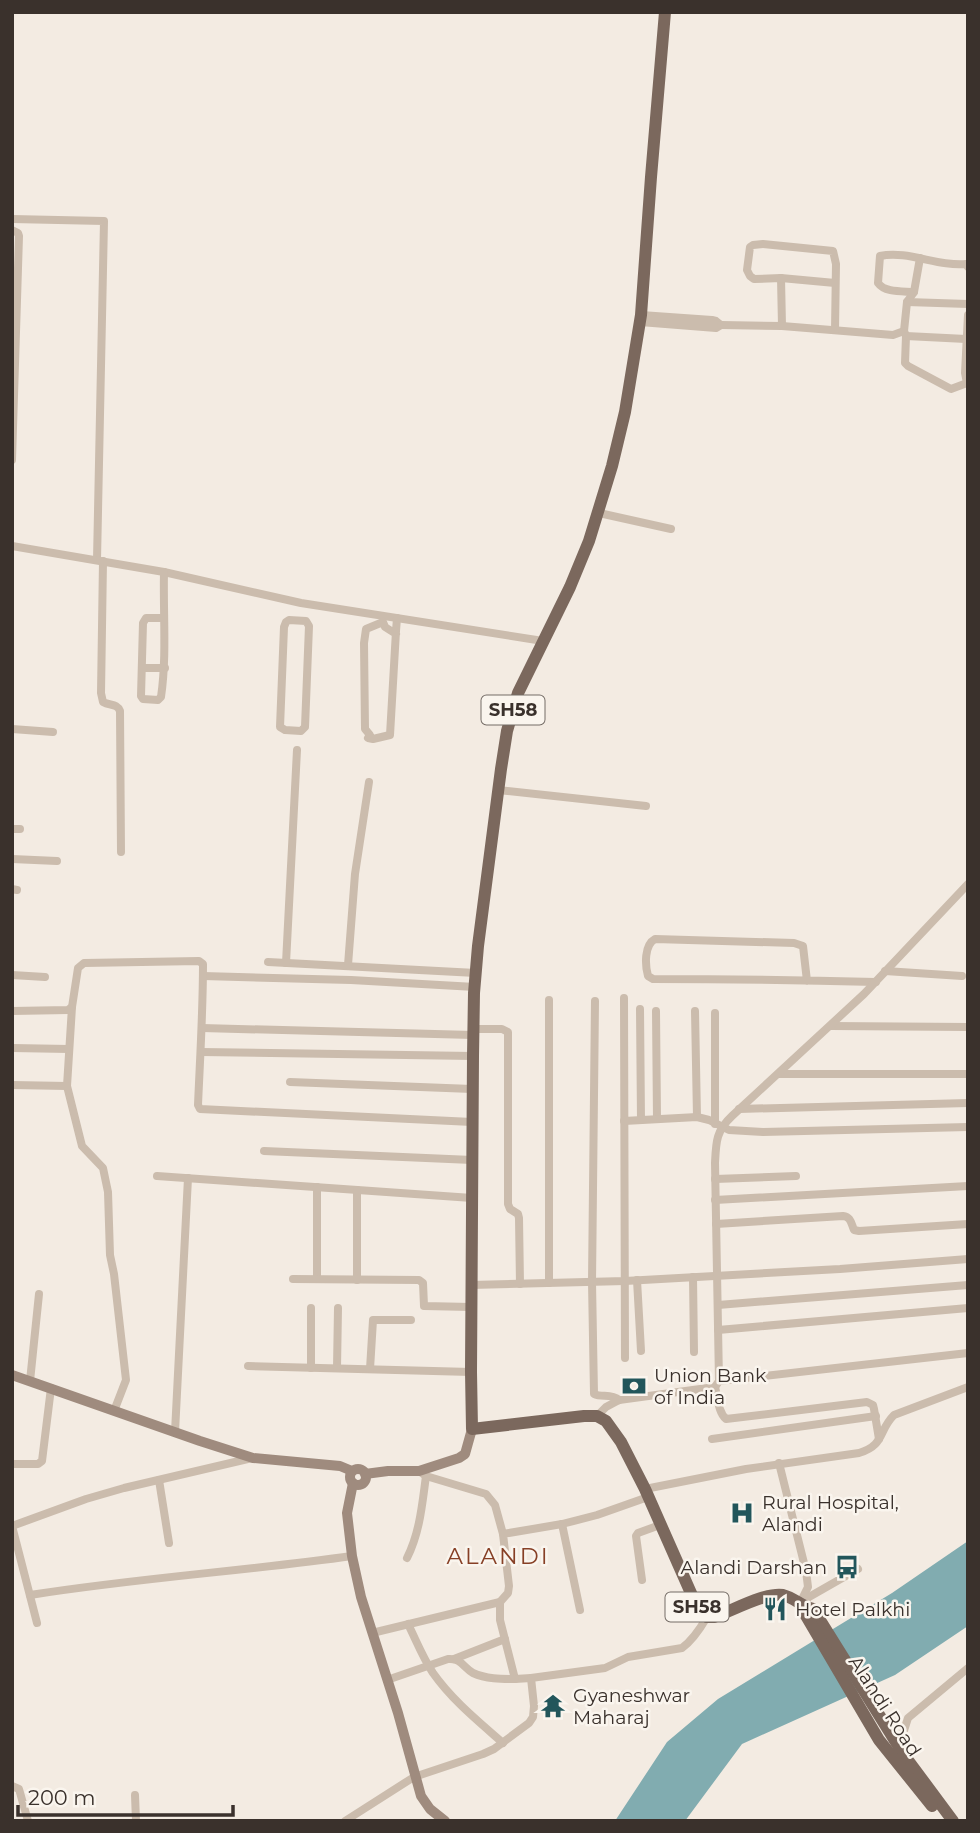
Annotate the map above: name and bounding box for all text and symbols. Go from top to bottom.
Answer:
road number: SH58 [482,696,544,724]
place label: Union Bank of India [654,1364,767,1409]
bank icon: Union Bank of India [620,1372,648,1400]
place label: Rural Hospital, Alandi [762,1491,899,1536]
hospital icon: Rural Hospital, Alandi [728,1499,756,1527]
district label: ALANDI [446,1542,550,1570]
bus stop icon: Alandi Darshan [833,1553,861,1581]
place label: Alandi Darshan [681,1556,827,1579]
road number: SH58 [666,1592,728,1622]
restaurant icon: Hotel Palkhi [761,1595,789,1623]
place label: Hotel Palkhi [795,1598,910,1621]
street label: Alandi Road [844,1651,926,1761]
place label: Gyaneshwar Maharaj [573,1684,690,1729]
temple icon: Gyaneshwar Maharaj [539,1692,567,1720]
scale bar [18,1773,233,1817]
text: 200 m [28,1785,95,1810]

